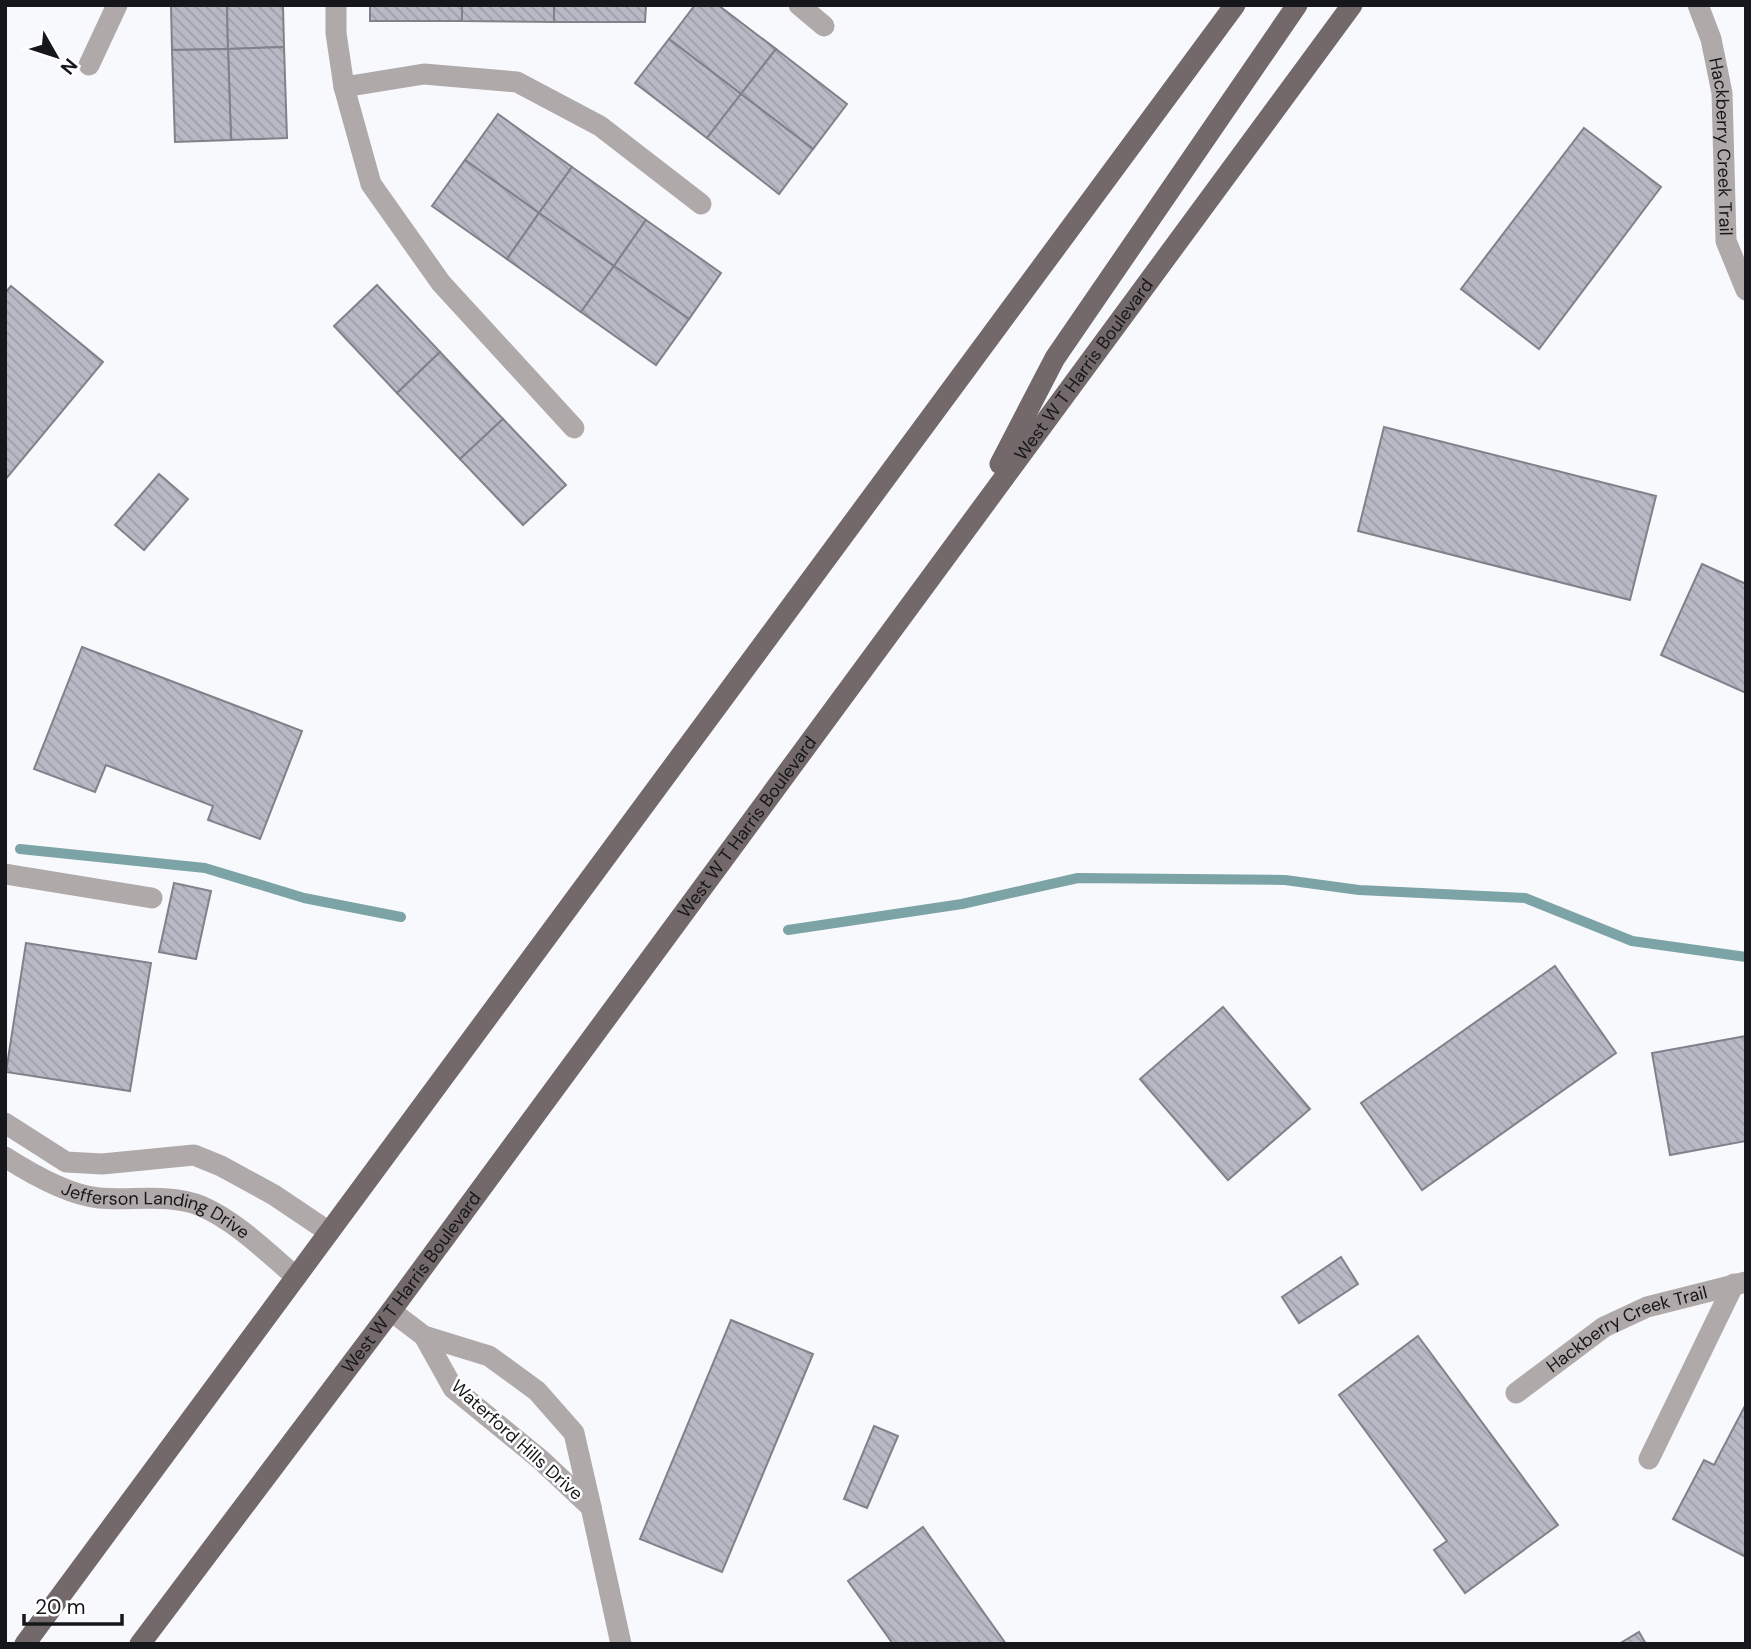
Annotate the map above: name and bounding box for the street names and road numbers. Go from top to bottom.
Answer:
street label: Hackberry Creek Trail [1703,56,1738,236]
street label: West W T Harris Boulevard [1009,274,1159,465]
street label: West W T Harris Boulevard [672,731,822,923]
street label: Jefferson Landing Drive [58,1177,255,1244]
street label: West W T Harris Boulevard [336,1187,487,1378]
street label: Hackberry Creek Trail [1541,1280,1710,1378]
street label: Waterford Hills Drive [446,1374,588,1506]

